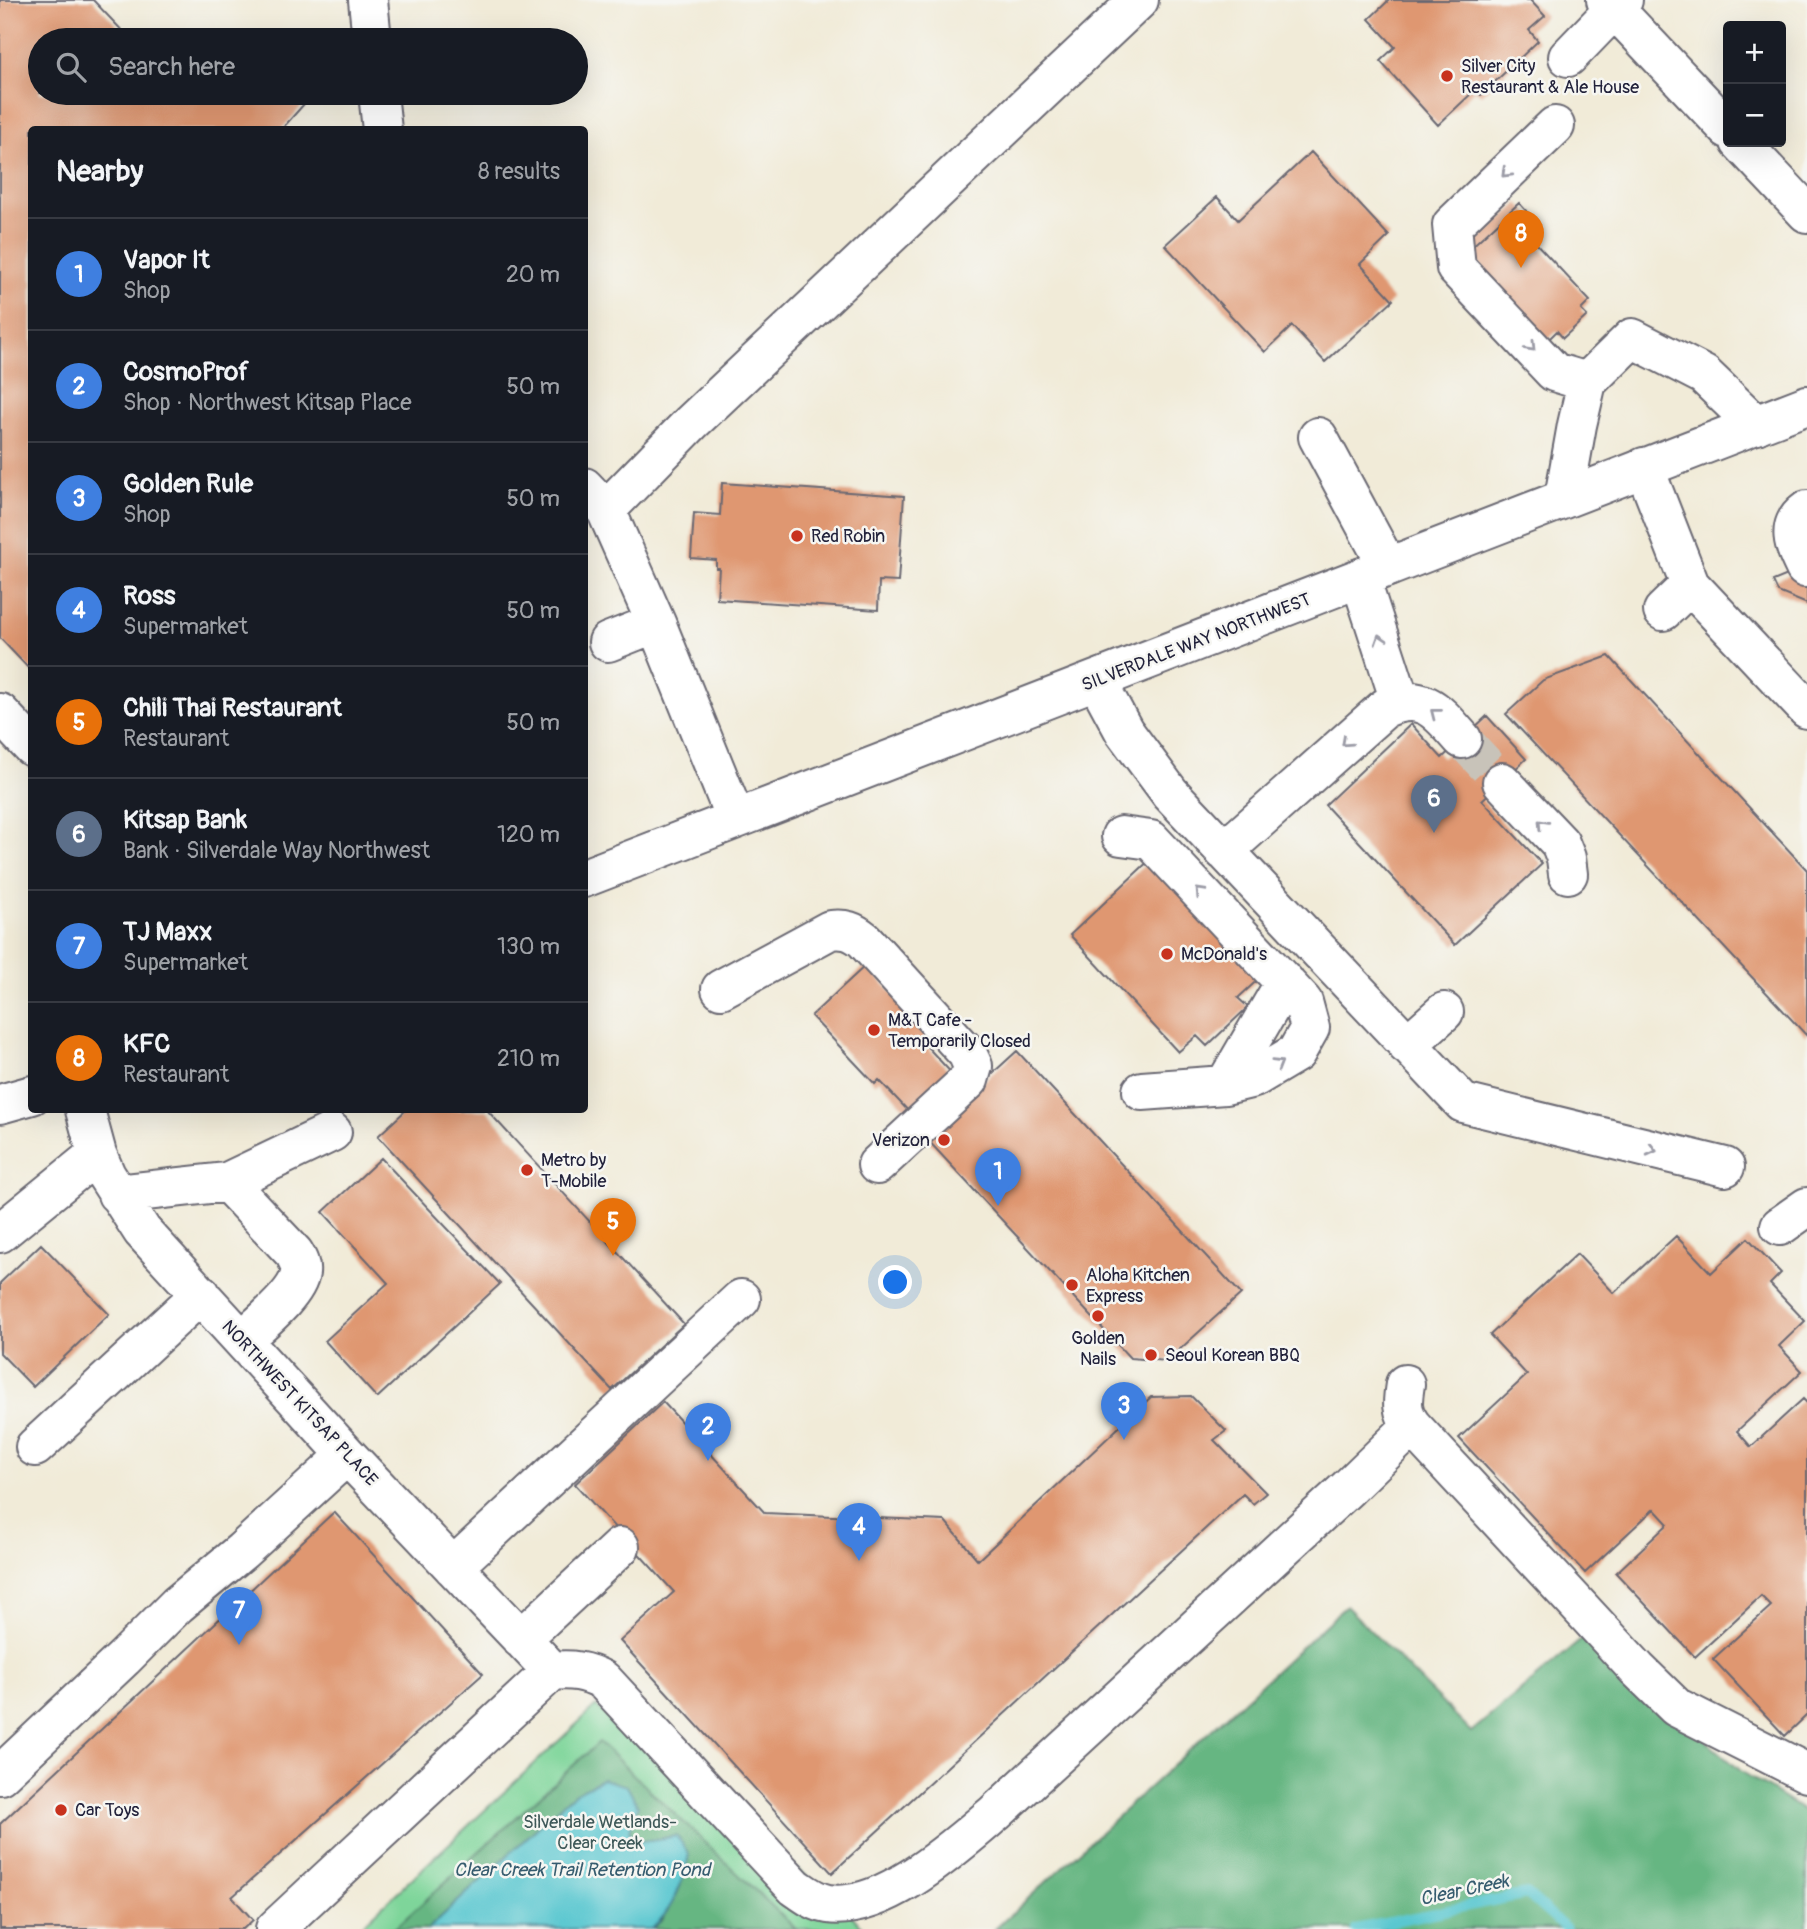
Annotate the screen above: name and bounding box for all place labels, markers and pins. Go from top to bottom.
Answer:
place label: Silver City Restaurant & Ale House [1461,55,1639,99]
marker: Silver City Restaurant & Ale House [1439,68,1455,84]
pin: 8 [1498,210,1544,268]
place label: Red Robin [811,525,885,548]
marker: Red Robin [789,528,805,544]
pin: 6 [1411,775,1457,833]
place label: McDonald's [1181,943,1267,966]
marker: McDonald's [1159,946,1175,962]
place label: M&T Cafe - Temporarily Closed [888,1009,1031,1053]
marker: M&T Cafe - Temporarily Closed [866,1022,882,1038]
place label: Verizon [872,1129,930,1152]
marker: Verizon [936,1132,952,1148]
pin: 1 [975,1148,1021,1206]
place label: Metro by T-Mobile [541,1149,607,1193]
marker: Metro by T-Mobile [519,1162,535,1178]
pin: 5 [590,1198,636,1256]
place label: Aloha Kitchen Express [1086,1264,1190,1308]
marker: Aloha Kitchen Express [1064,1277,1080,1293]
marker: Golden Nails [1090,1308,1106,1324]
place label: Golden Nails [1071,1327,1125,1371]
place label: Seoul Korean BBQ [1165,1344,1300,1367]
marker: Seoul Korean BBQ [1143,1347,1159,1363]
pin: 3 [1101,1382,1147,1440]
pin: 2 [685,1403,731,1461]
pin: 4 [836,1503,882,1561]
pin: 7 [216,1587,262,1645]
place label: Car Toys [75,1799,139,1822]
marker: Car Toys [53,1802,69,1818]

